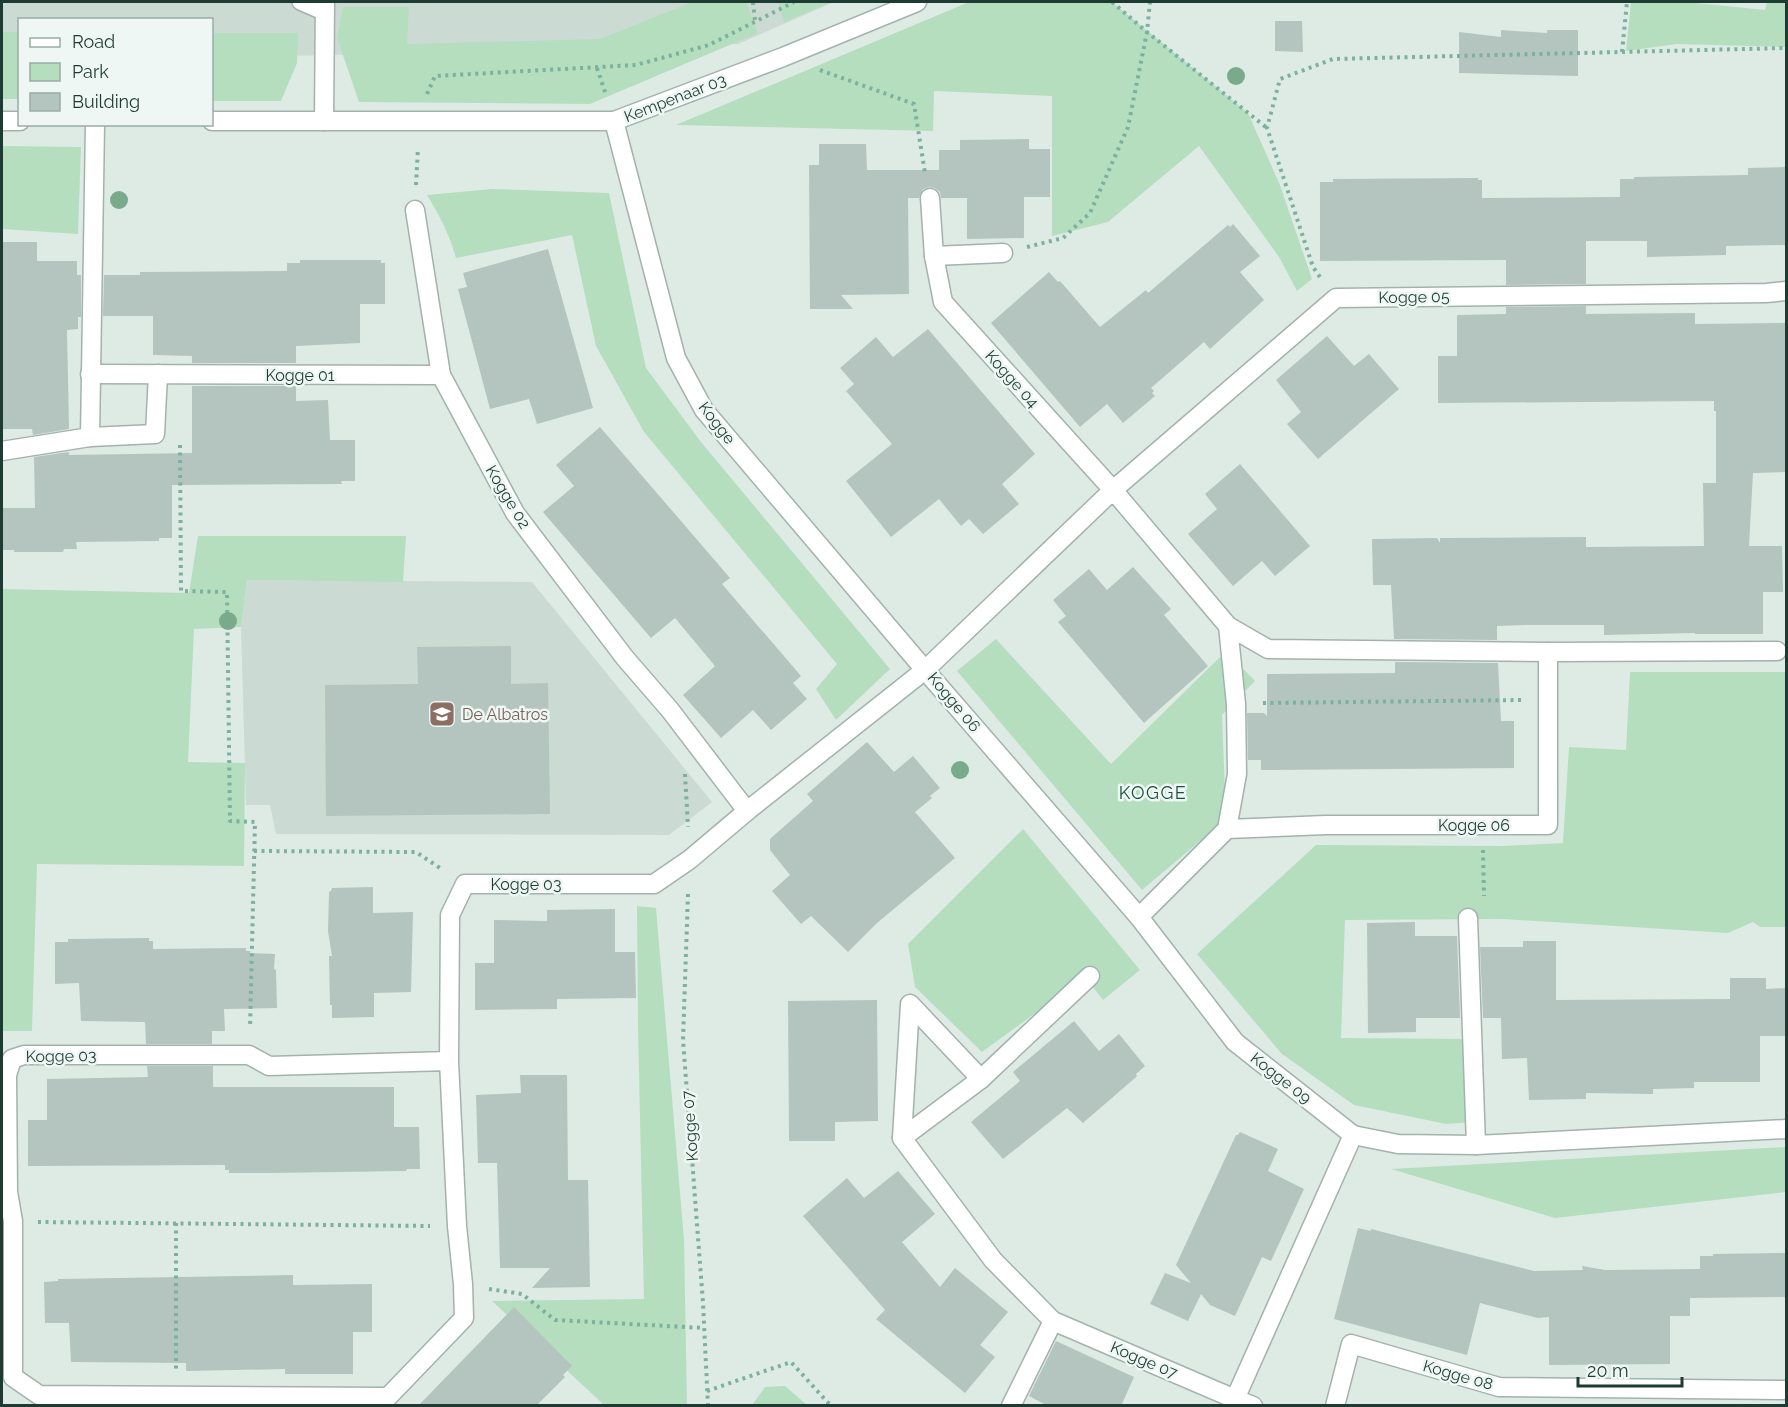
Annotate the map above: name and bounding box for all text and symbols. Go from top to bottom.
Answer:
legend [18,18,213,126]
text: Road [72,31,115,52]
text: Park [72,61,109,82]
street label: Kempenaar 03 [621,70,729,126]
text: Building [72,91,140,112]
street label: Kogge 05 [1378,287,1450,307]
street label: Kogge 04 [981,346,1043,412]
street label: Kogge 01 [265,366,335,385]
street label: Kogge [695,398,739,448]
street label: Kogge 02 [482,462,534,532]
street label: Kogge 06 [924,668,984,736]
school or university icon: De Albatros [427,699,457,729]
place label: De Albatros [462,705,548,724]
district label: KOGGE [1119,782,1187,803]
street label: Kogge 06 [1438,816,1510,835]
street label: Kogge 03 [491,875,561,894]
street label: Kogge 03 [25,1046,97,1066]
street label: Kogge 09 [1247,1048,1315,1108]
street label: Kogge 07 [678,1090,702,1162]
street label: Kogge 07 [1108,1337,1181,1383]
scale bar [1578,1350,1682,1388]
street label: Kogge 08 [1421,1356,1495,1394]
text: 20 m [1587,1360,1629,1381]

